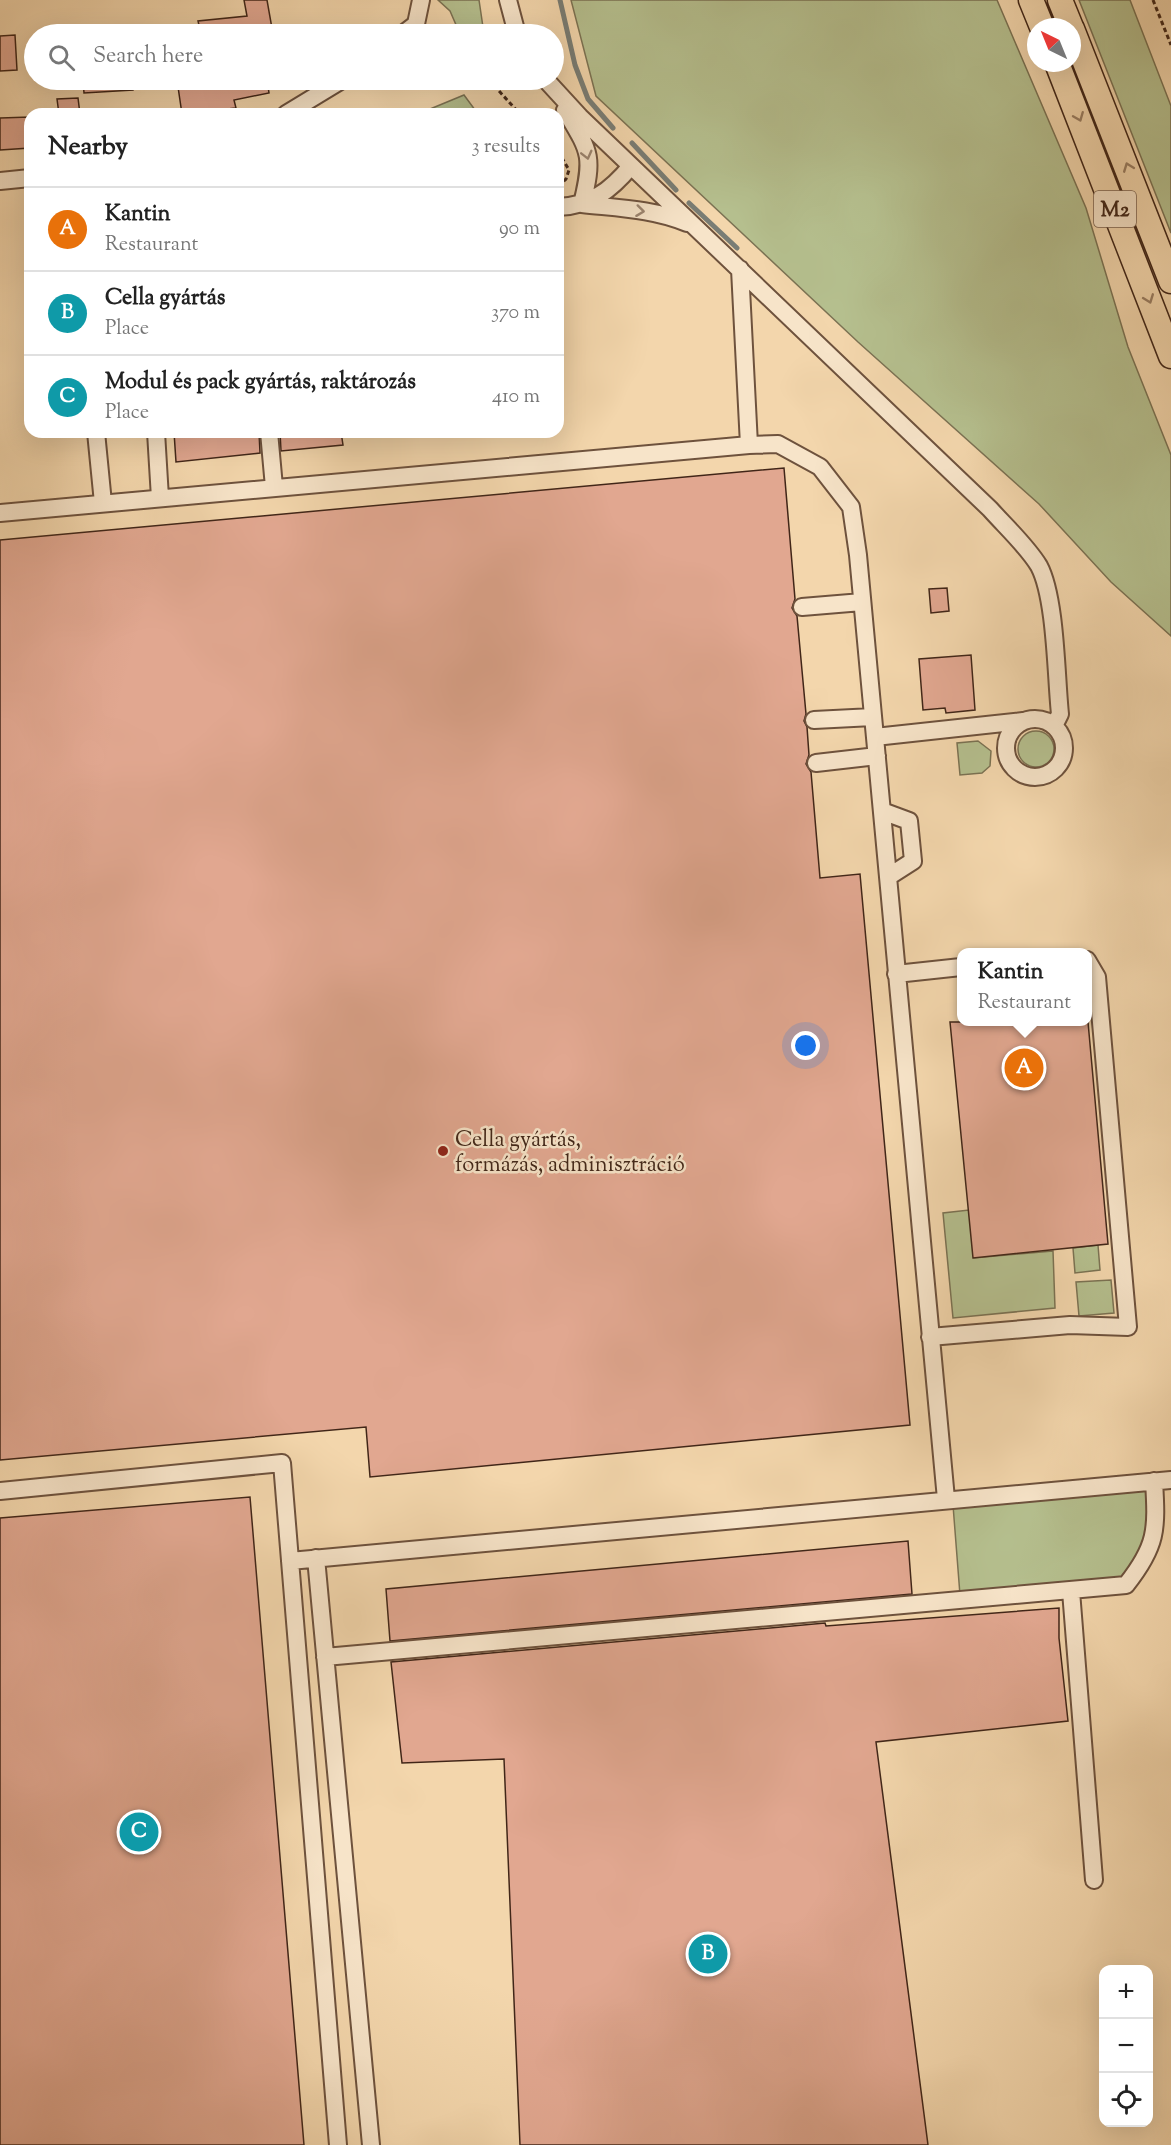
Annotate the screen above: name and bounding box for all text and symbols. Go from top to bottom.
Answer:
north arrow [1027,18,1081,72]
search box [24,24,564,90]
icon: search [45,41,78,74]
text: Search here [93,41,203,73]
one-way arrow [1072,111,1084,122]
text: Nearby [48,129,128,166]
text: 3 results [471,133,540,162]
one-way arrow [580,150,593,160]
one-way arrow [1123,162,1135,173]
road number: M2 [1094,191,1136,227]
text: Kantin [105,199,171,231]
one-way arrow [635,204,644,216]
text: A [59,215,76,244]
text: 90 m [499,215,540,244]
text: Restaurant [105,231,198,260]
text: Cella gyártás [105,283,225,315]
one-way arrow [1142,293,1155,304]
text: B [61,299,74,328]
text: 370 m [491,299,540,328]
text: Place [105,315,149,344]
text: Modul és pack gyártás, raktározás [105,367,416,399]
text: C [59,383,76,412]
text: 410 m [492,383,540,412]
text: Place [105,399,149,428]
popup [957,948,1092,1026]
text: Kantin [978,957,1043,989]
text: Restaurant [978,989,1071,1018]
your location [791,1031,820,1060]
pin: A [1004,1046,1044,1090]
place label: Cella gyártás, formázás, adminisztráció [455,1125,685,1182]
marker: Cella gyártás, formázás, adminisztráció [436,1144,450,1158]
pin: C [120,1810,158,1854]
pin: B [688,1932,728,1976]
map controls [1099,1965,1153,2127]
button: + [1099,1965,1153,2019]
button: − [1099,2019,1153,2073]
button: locate [1099,2073,1153,2127]

